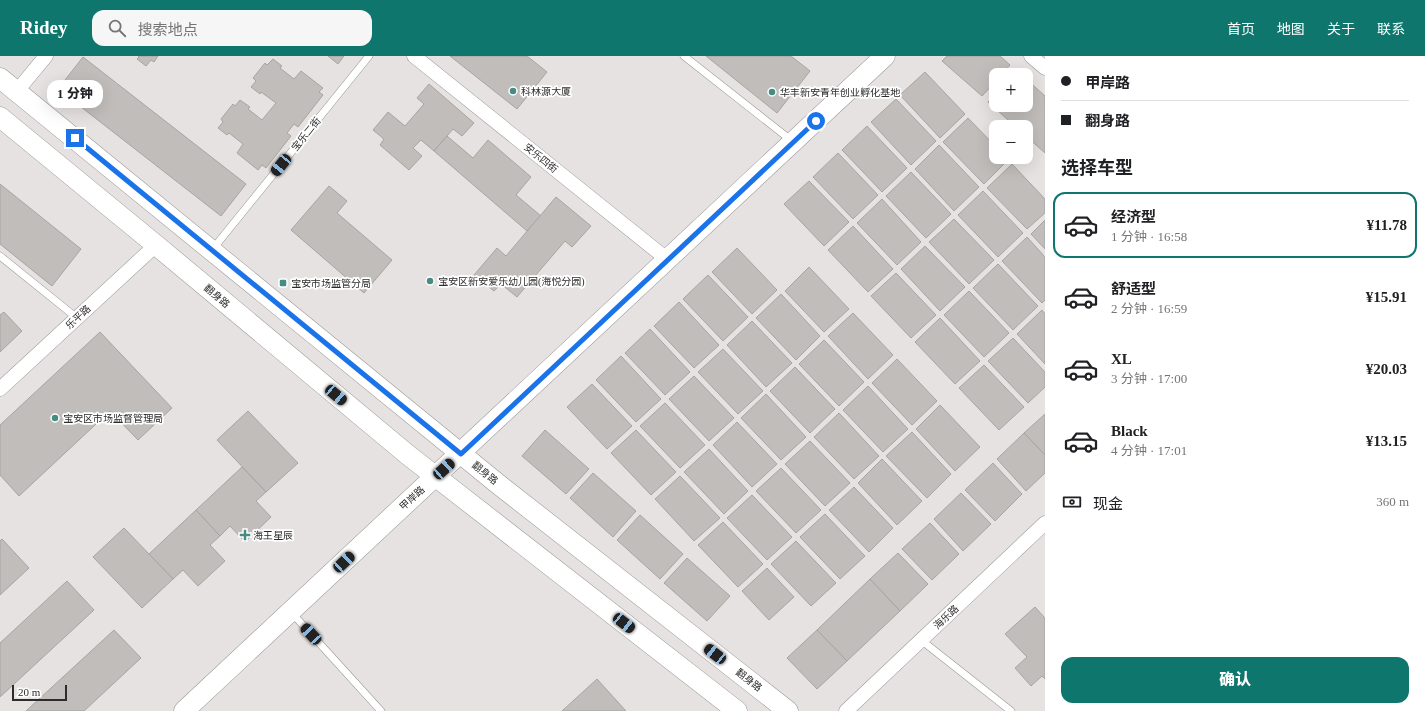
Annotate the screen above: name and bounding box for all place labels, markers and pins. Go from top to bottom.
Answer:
marker: 科林源大厦 [508,86,518,96]
place label: 科林源大厦 [521,86,571,97]
marker: 华丰新安青年创业孵化基地 [767,87,777,97]
place label: 华丰新安青年创业孵化基地 [780,87,901,98]
marker: 宝安区新安爱乐幼儿园(海悦分园) [425,276,435,286]
place label: 宝安区新安爱乐幼儿园(海悦分园) [438,276,585,288]
marker: 宝安市场监管分局 [278,278,288,288]
place label: 宝安市场监管分局 [291,278,371,289]
marker: 宝安区市场监督管理局 [50,413,60,423]
place label: 宝安区市场监督管理局 [63,413,163,424]
marker: 海王星辰 [240,530,250,540]
place label: 海王星辰 [253,530,293,541]

